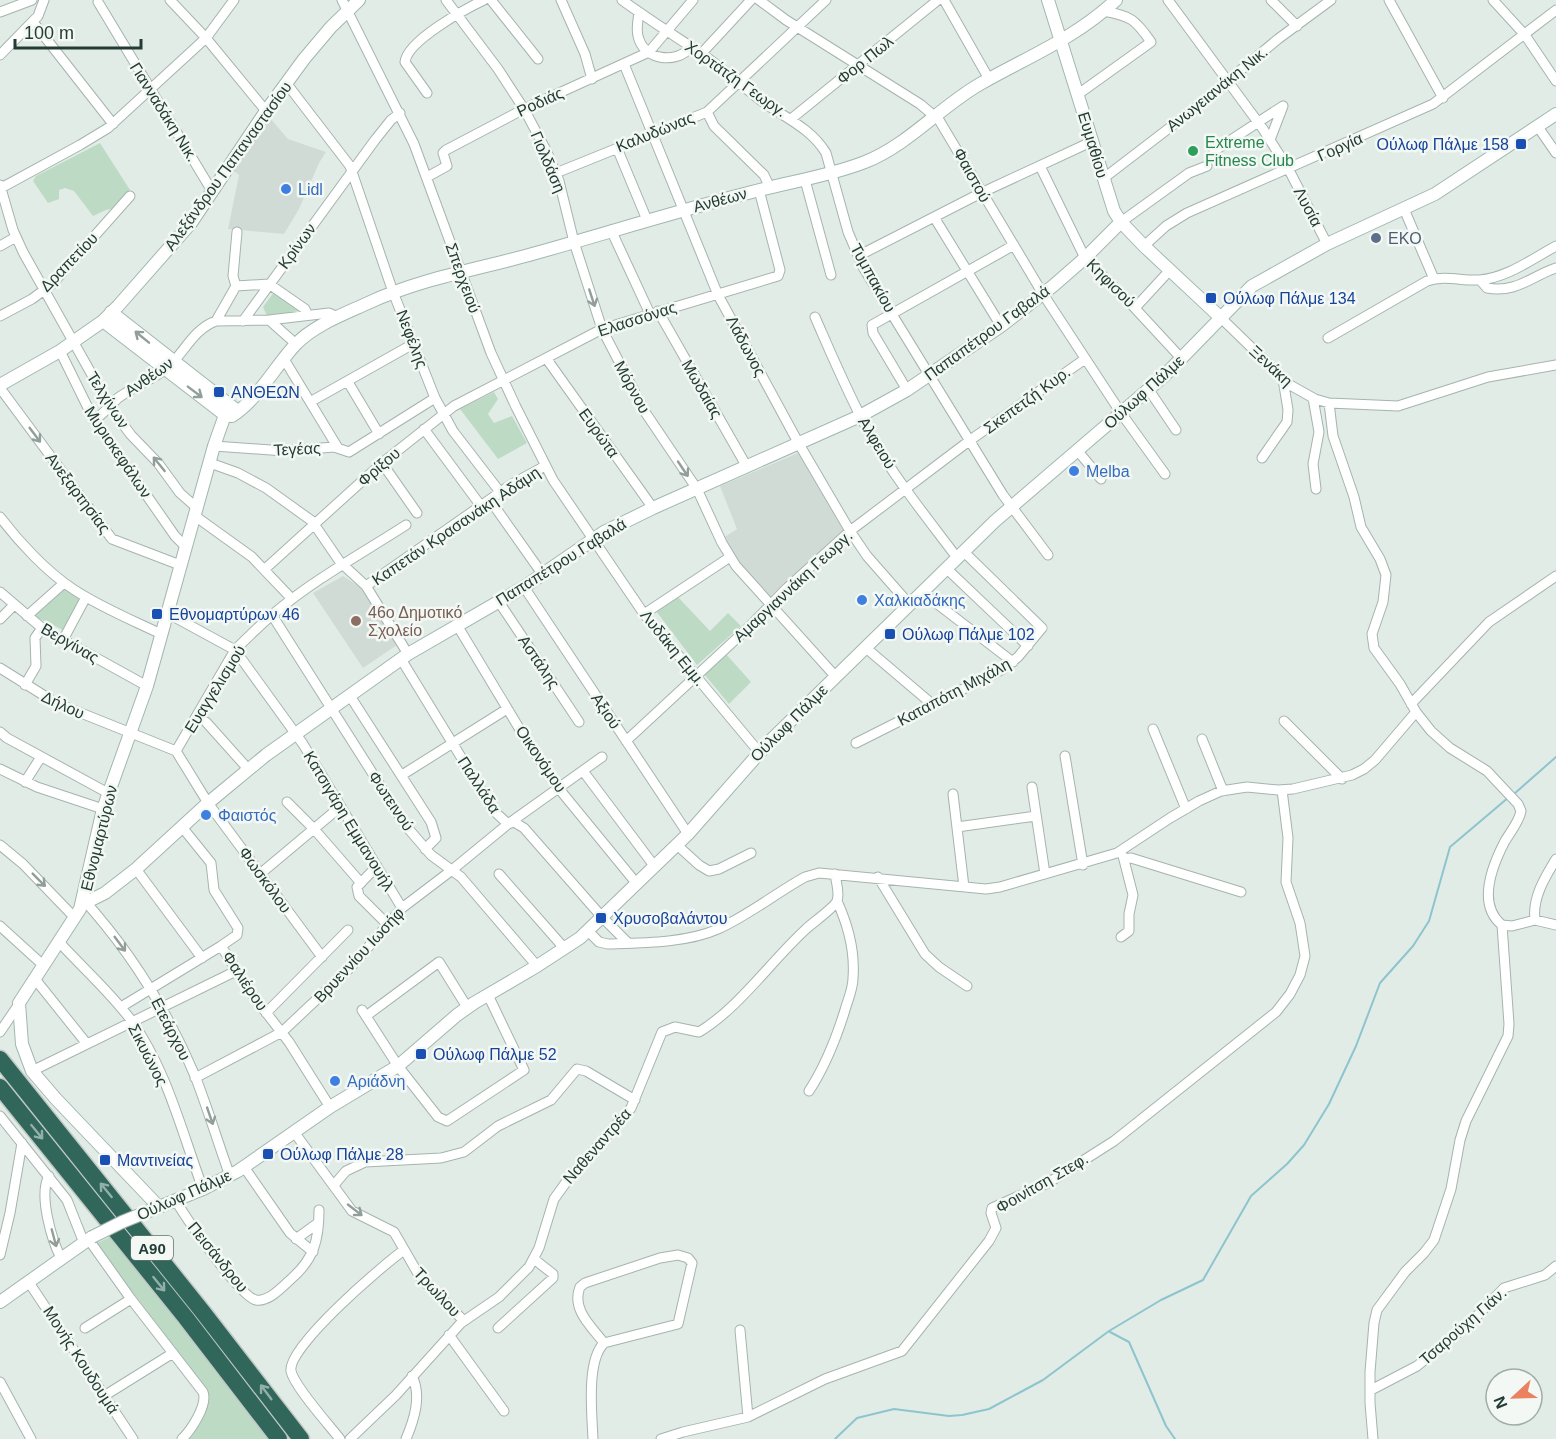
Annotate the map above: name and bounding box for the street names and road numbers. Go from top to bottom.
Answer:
street label: Φορ Πωλ [834,32,896,88]
street label: Χορτάτζη Γεωργ. [681,38,790,121]
street label: Ανωγειανάκη Νικ. [1163,43,1271,135]
street label: Γιανναδάκη Νικ. [127,59,201,165]
street label: Αλεξάνδρου Παπαναστασίου [161,78,296,254]
street label: Ροδιάς [514,84,566,120]
street label: Καλυδώνας [614,109,697,155]
street label: Ευμαθίου [1075,110,1111,180]
street label: Γιολδάση [527,129,569,195]
street label: Γοργία [1315,130,1365,164]
street label: Φαιστού [950,145,994,205]
street label: Λυσία [1291,184,1325,230]
street label: Ανθέων [691,185,749,215]
street label: Κρίνων [275,220,319,272]
street label: Δραπετίου [37,229,101,295]
street label: Σπερχειού [443,241,483,315]
street label: Τυμπακίου [847,241,899,315]
street label: Κηφισού [1083,255,1139,311]
street label: Παπαπέτρου Γαβαλά [921,282,1053,384]
street label: Ελασσόνας [596,298,679,340]
street label: Νεφέλης [393,308,431,371]
street label: Λάδωνος [723,313,769,379]
street label: Ξενάκη [1246,342,1296,390]
street label: Ούλωφ Πάλμε [1101,352,1187,432]
street label: Ανθέων [122,354,176,400]
street label: Μωδαίας [679,357,726,421]
street label: Μόρνου [611,358,653,416]
street label: Σκεπετζή Κυρ. [981,363,1074,438]
street label: Τελχίνων [84,369,132,431]
street label: Μυριοκεφάλων [81,403,155,501]
street label: Ευρώτα [576,405,622,461]
street label: Αλφειού [855,414,899,472]
street label: Τεγέας [273,439,321,459]
street label: Φρίξου [355,444,404,491]
street label: Ανεξαρτησίας [42,450,114,537]
street label: Καπετάν Κρασανάκη Αδάμη [369,463,543,589]
street label: Παπαπέτρου Γαβαλά [493,515,629,609]
street label: Αμαργιαννάκη Γεωργ. [730,527,856,645]
street label: Λυδάκη Εμμ. [637,607,709,689]
street label: Βεργίνας [38,620,102,666]
street label: Αστάλης [515,632,563,692]
street label: Ευαγγελισμού [181,642,249,736]
street label: Καταπότη Μιχάλη [895,655,1013,729]
street label: Ούλωφ Πάλμε [747,681,831,765]
street label: Δήλου [39,688,87,722]
street label: Αξιού [587,690,624,732]
street label: Οικονόμου [513,723,569,795]
street label: Κατσιγάρη Εμμανουήλ [301,748,397,894]
street label: Παλλάδα [454,754,504,816]
street label: Φωτεινού [365,768,417,834]
street label: Εθνομαρτύρων [78,783,120,893]
street label: Φωσκόλου [236,844,294,916]
street label: Βρυεννίου Ιωσήφ [311,904,407,1006]
street label: Φαλιέρου [219,948,271,1014]
street label: Ετεάρχου [148,995,194,1063]
street label: Σικυώνος [125,1021,171,1089]
street label: Ναθεναντρέα [560,1105,634,1187]
street label: Φοινίτση Στεφ. [993,1150,1091,1216]
street label: Ούλωφ Πάλμε [134,1167,234,1223]
street label: Πεισάνδρου [185,1219,251,1295]
road number: Α90 [131,1236,173,1260]
street label: Τρωίλου [410,1264,464,1320]
street label: Τσαρούχη Γιάν. [1416,1284,1510,1368]
street label: Μονής Κουδουμά [40,1303,122,1417]

